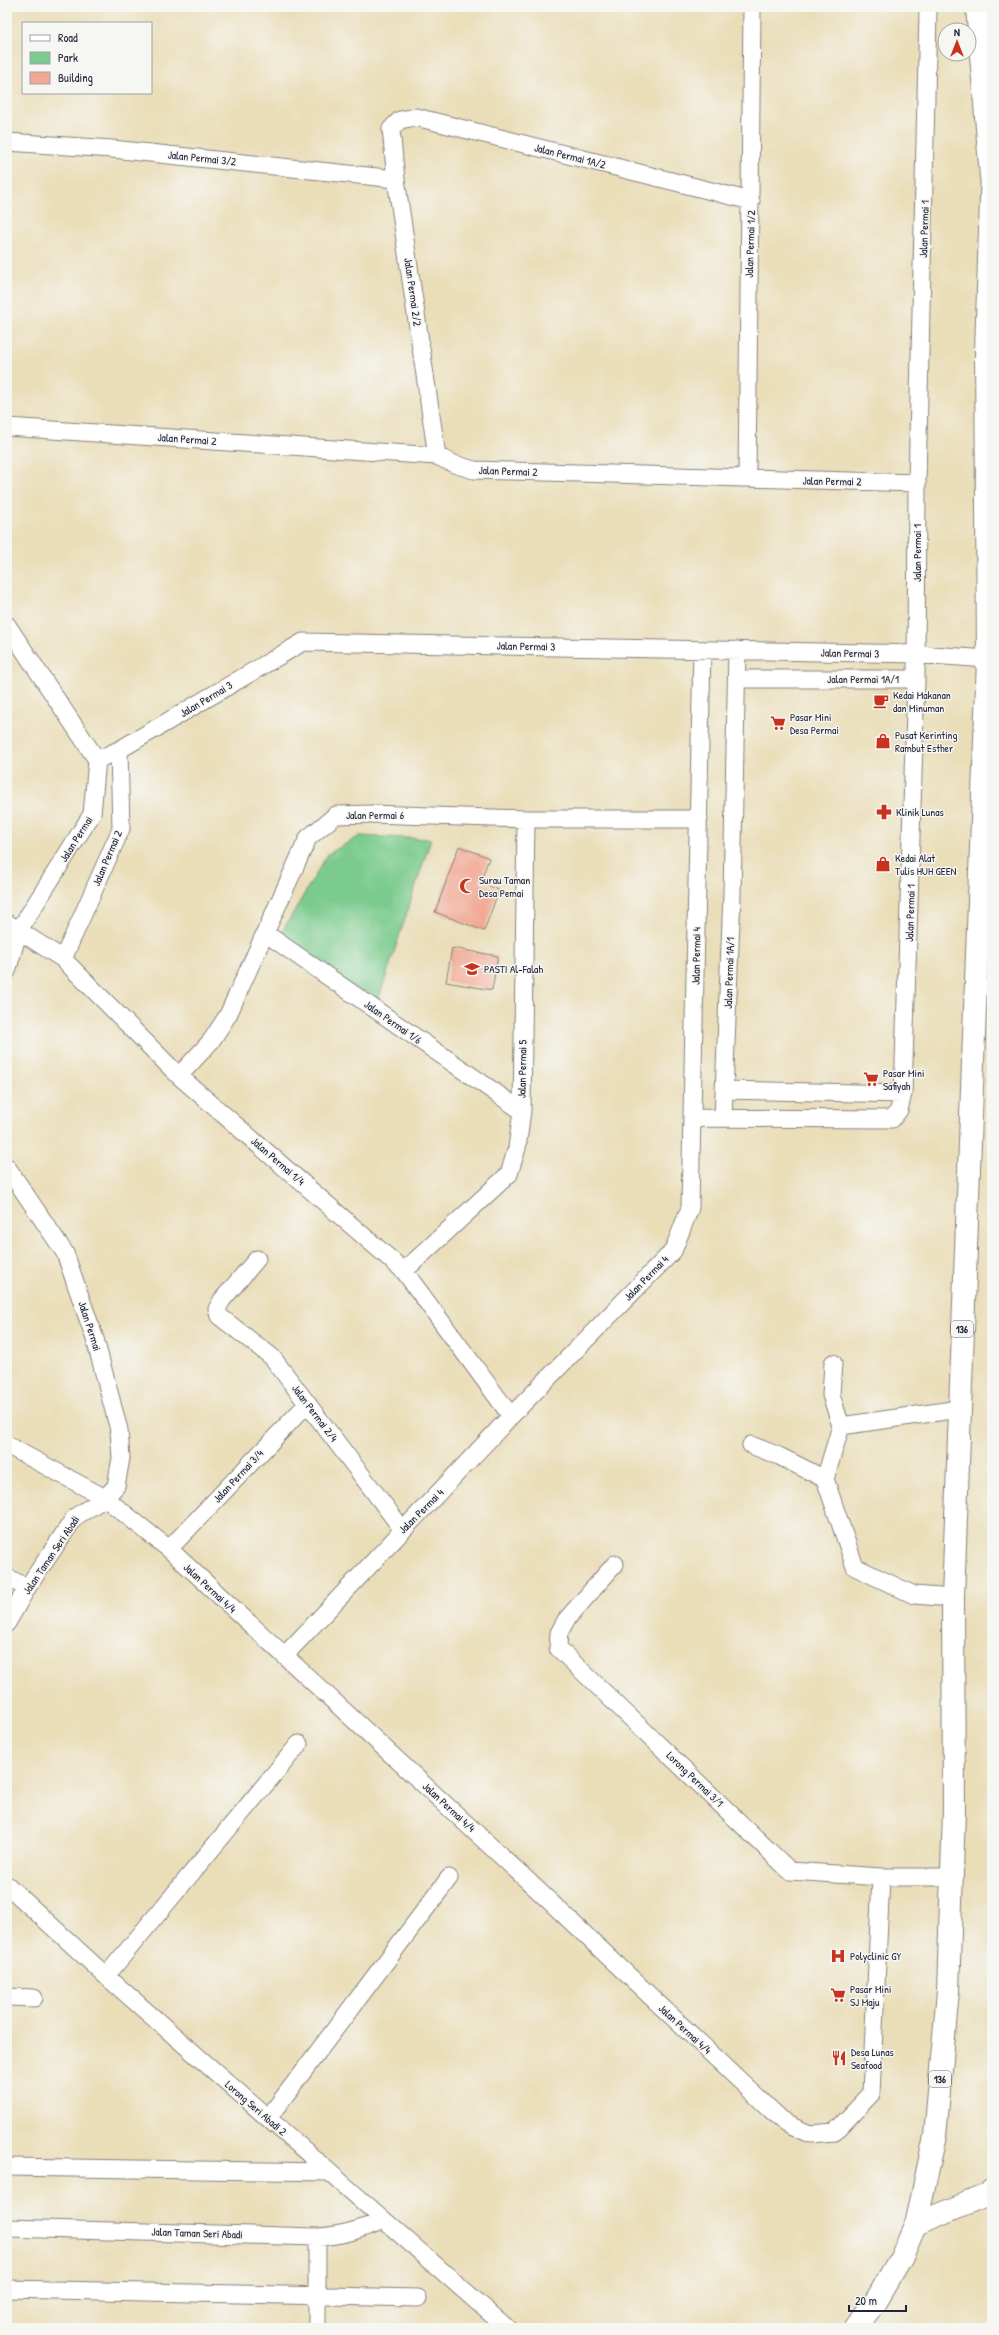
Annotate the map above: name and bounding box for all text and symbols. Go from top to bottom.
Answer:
legend [22,22,152,94]
north arrow [937,22,977,62]
text: N [954,25,960,39]
text: Road [58,29,78,46]
text: Park [58,49,78,66]
text: Building [58,69,93,86]
street label: Jalan Permai 1A/2 [533,140,607,172]
street label: Jalan Permai 3/2 [167,147,237,169]
street label: Jalan Permai 1 [916,200,932,258]
street label: Jalan Permai 1/2 [742,210,758,278]
street label: Jalan Permai 2/2 [401,257,425,327]
street label: Jalan Permai 2 [157,430,217,448]
street label: Jalan Permai 2 [478,463,538,479]
street label: Jalan Permai 2 [802,473,862,489]
street label: Jalan Permai 1 [910,524,924,582]
street label: Jalan Permai 3 [497,638,556,654]
street label: Jalan Permai 3 [821,645,880,661]
street label: Jalan Permai 1A/1 [827,672,899,686]
street label: Jalan Permai 3 [177,678,235,720]
place label: Kedai Makanan dan Minuman [893,688,951,715]
cafe icon: Kedai Makanan dan Minuman [872,692,890,710]
place label: Pasar Mini Desa Permai [790,710,839,737]
supermarket icon: Pasar Mini Desa Permai [769,714,787,732]
place label: Pusat Kerinting Rambut Esther [895,728,958,755]
shop icon: Pusat Kerinting Rambut Esther [874,732,892,750]
pharmacy icon: Klinik Lunas [875,803,893,821]
place label: Klinik Lunas [896,805,944,819]
street label: Jalan Permai 6 [346,808,405,822]
street label: Jalan Permai [56,814,96,864]
street label: Jalan Permai 2 [89,828,125,888]
place label: Kedai Alat Tulis HUH GEEN [895,851,957,878]
shop icon: Kedai Alat Tulis HUH GEEN [874,855,892,873]
place label: Surau Taman Desa Pemai [479,873,530,900]
mosque icon: Surau Taman Desa Pemai [458,877,476,895]
street label: Jalan Permai 1 [902,884,918,942]
street label: Jalan Permai 4 [688,927,704,985]
street label: Jalan Permai 1A/1 [721,937,737,1009]
school or university icon: PASTI Al-Falah [463,960,481,978]
place label: PASTI Al-Falah [484,962,543,976]
street label: Jalan Permai 1/6 [362,997,425,1047]
street label: Jalan Permai 5 [514,1039,530,1098]
place label: Pasar Mini Safiyah [883,1066,924,1093]
supermarket icon: Pasar Mini Safiyah [862,1070,880,1088]
street label: Jalan Permai 1/4 [248,1134,308,1188]
street label: Jalan Permai 4 [621,1252,671,1304]
street label: Jalan Permai [75,1299,105,1353]
road number: 136 [951,1321,973,1337]
street label: Jalan Permai 2/4 [289,1382,341,1444]
street label: Jalan Permai 3/4 [210,1447,266,1505]
street label: Jalan Permai 4 [396,1486,446,1536]
street label: Jalan Taman Seri Abadi [20,1513,82,1597]
street label: Jalan Permai 4/4 [181,1560,239,1616]
street label: Lorong Permai 3/1 [664,1748,726,1810]
street label: Jalan Permai 4/4 [420,1779,478,1835]
hospital icon: Polyclinic GY [829,1947,847,1965]
place label: Polyclinic GY [850,1949,901,1963]
place label: Pasar Mini SJ Maju [850,1982,891,2009]
supermarket icon: Pasar Mini SJ Maju [829,1986,847,2004]
street label: Jalan Permai 4/4 [656,2001,714,2057]
place label: Desa Lunas Seafood [851,2045,894,2072]
restaurant icon: Desa Lunas Seafood [830,2049,848,2067]
road number: 136 [929,2071,951,2087]
street label: Lorong Seri Abadi 2 [222,2077,290,2139]
street label: Jalan Taman Seri Abadi [151,2224,243,2242]
scale bar [849,2287,906,2313]
text: 20 m [855,2292,877,2309]

